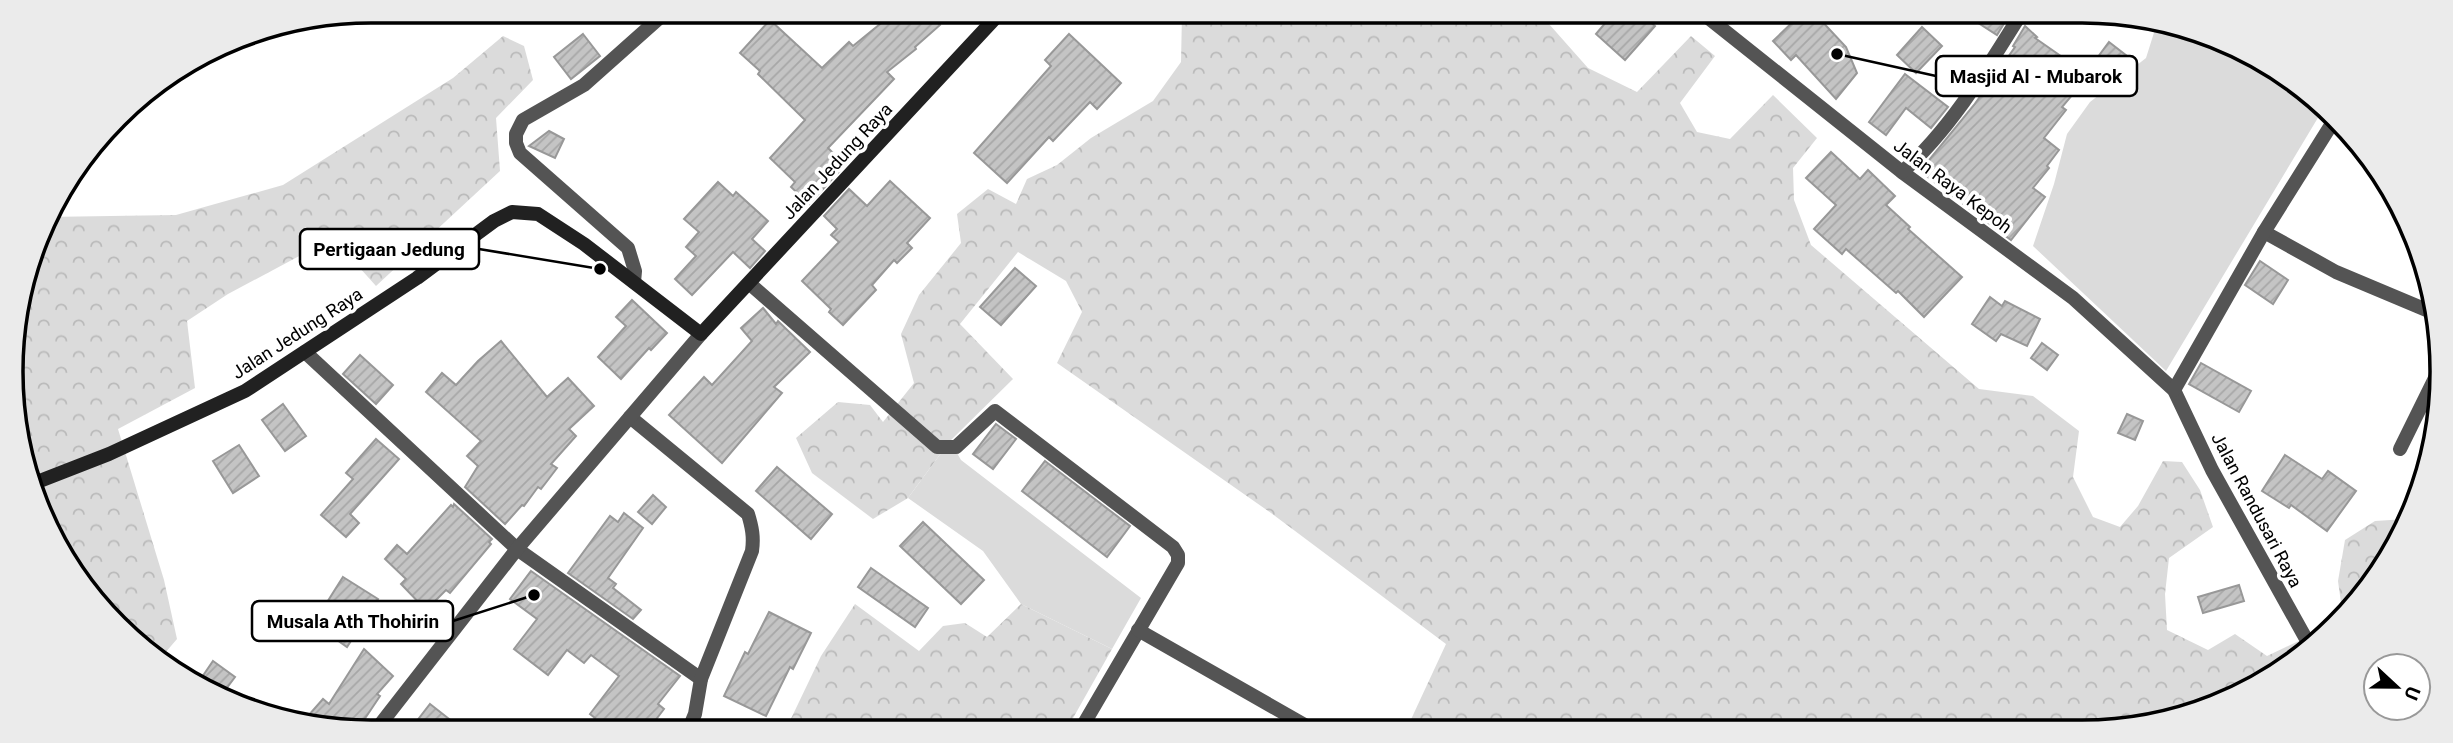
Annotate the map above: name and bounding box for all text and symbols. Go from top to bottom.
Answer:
callout: Masjid Al - Mubarok [1936,56,2137,96]
text: Masjid Al - Mubarok [1950,65,2123,88]
street label: Jalan Jedung Raya [778,99,896,223]
street label: Jalan Raya Kepoh [1890,135,2016,237]
callout: Pertigaan Jedung [300,229,479,269]
text: Pertigaan Jedung [313,238,465,261]
street label: Jalan Jedung Raya [228,283,366,383]
street label: Jalan Randusari Raya [2207,429,2307,591]
callout: Musala Ath Thohirin [252,601,453,641]
text: Musala Ath Thohirin [267,610,439,633]
north arrow [2362,652,2432,722]
text: U [2399,683,2425,703]

